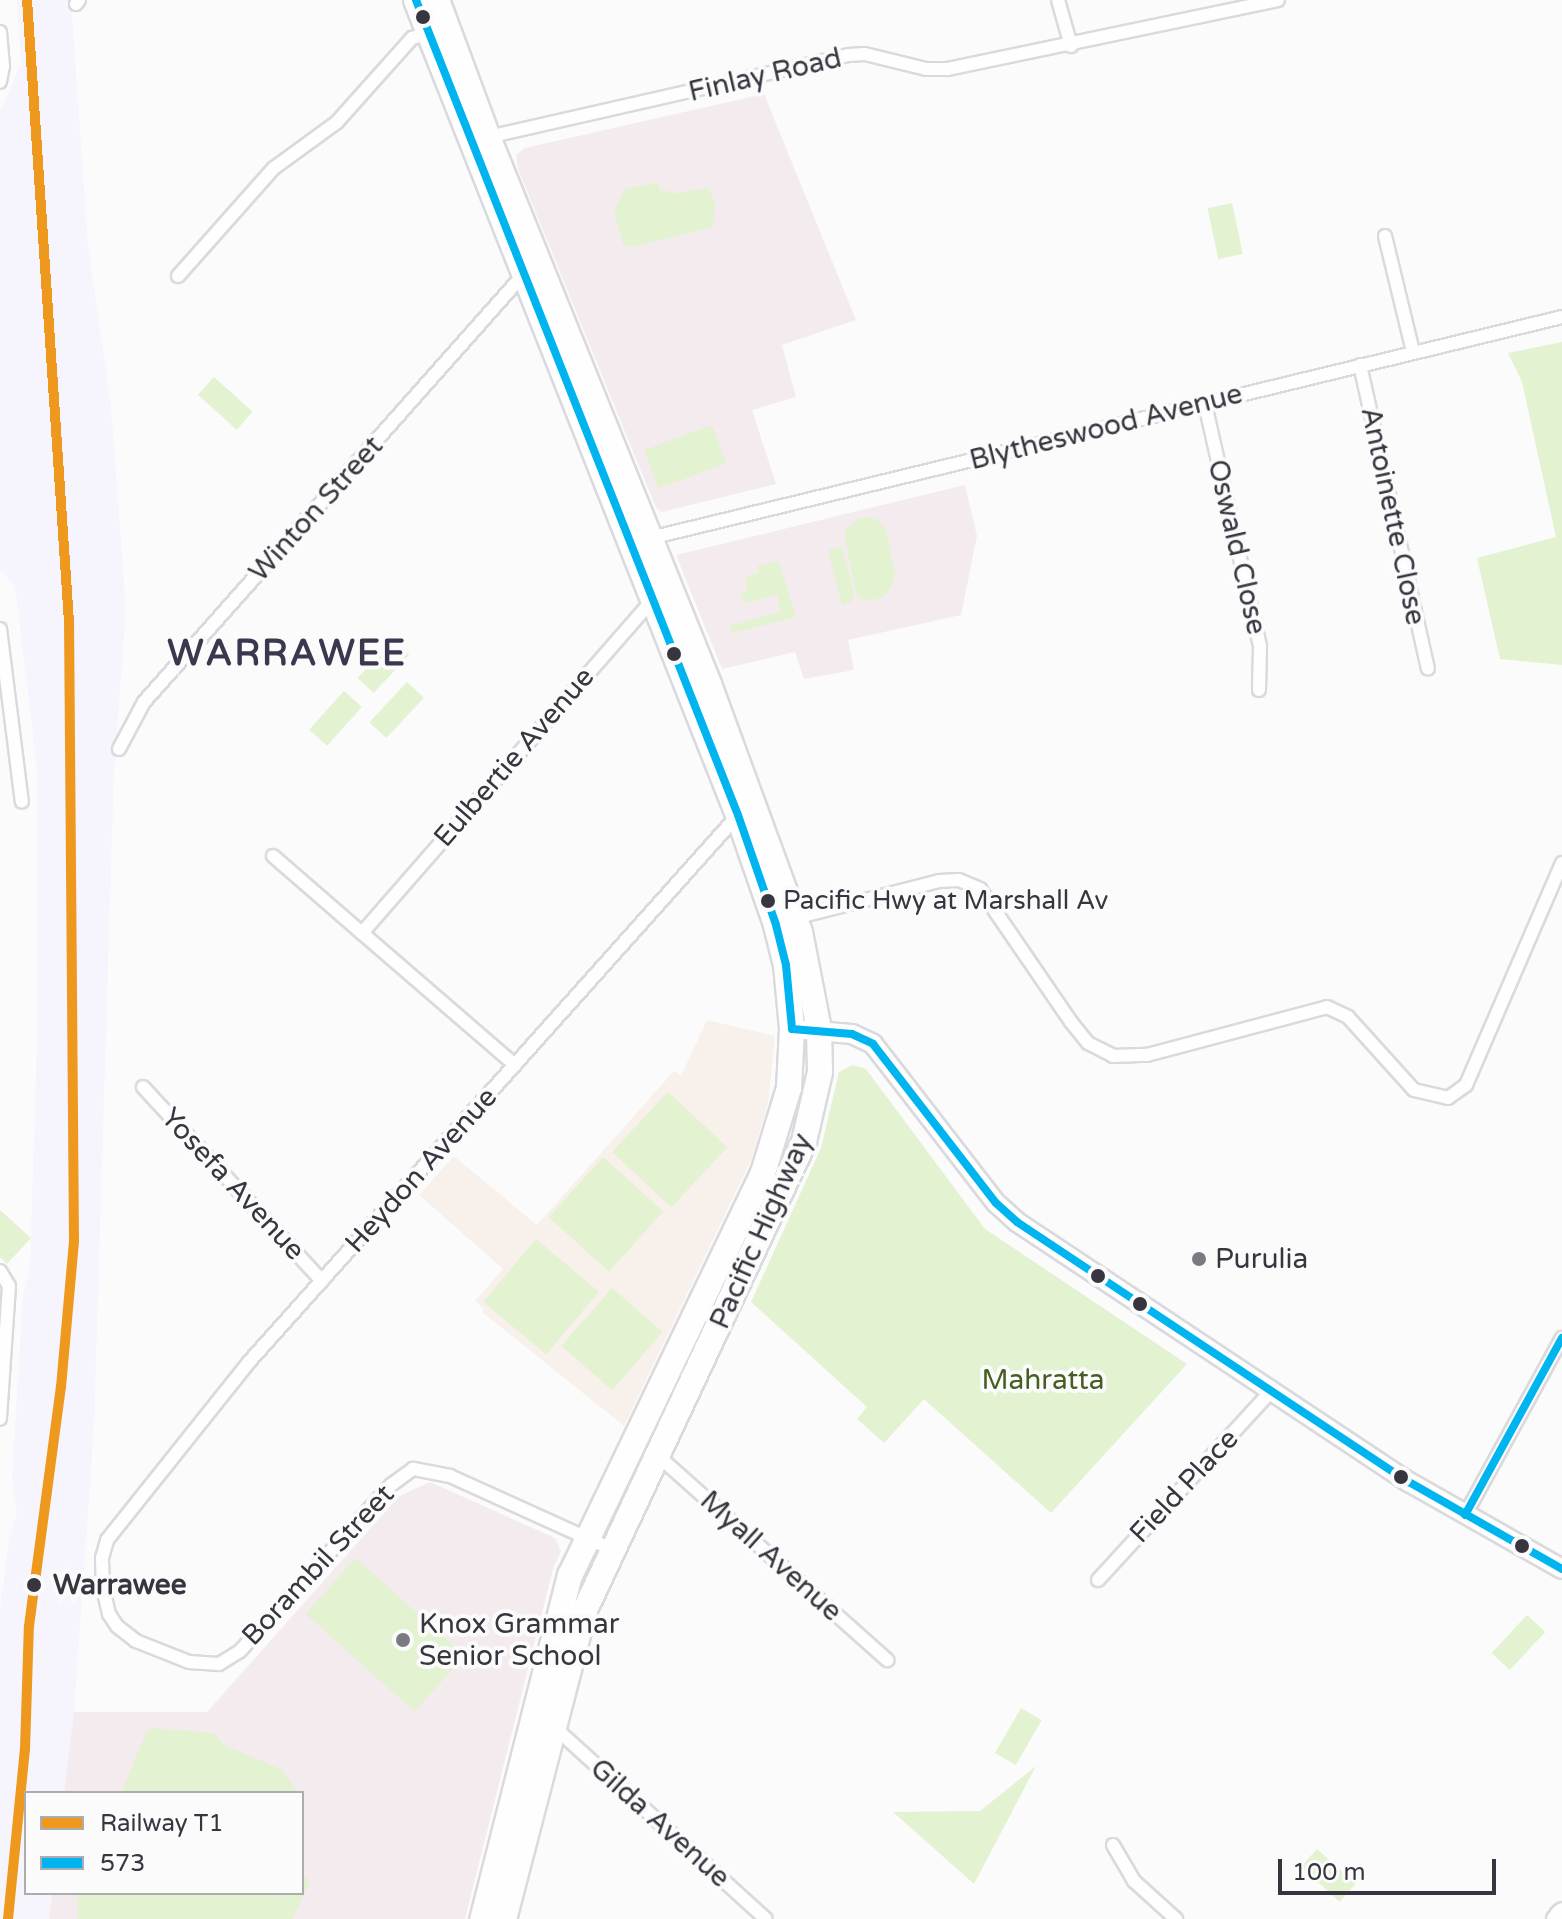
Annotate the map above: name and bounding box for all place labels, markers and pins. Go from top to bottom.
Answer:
unlabelled marker [415,9,431,25]
unlabelled marker [666,646,682,662]
place label: Pacific Hwy at Marshall Av [783,885,1108,917]
marker: Pacific Hwy at Marshall Av [760,893,776,909]
place label: Purulia [1215,1242,1308,1276]
marker: Purulia [1190,1250,1208,1268]
unlabelled marker [1090,1268,1106,1284]
unlabelled marker [1132,1296,1148,1312]
unlabelled marker [1393,1469,1409,1485]
unlabelled marker [1514,1538,1530,1554]
place label: Warrawee [53,1568,187,1602]
marker: Warrawee [22,1573,46,1597]
place label: Knox Grammar Senior School [419,1607,619,1673]
marker: Knox Grammar Senior School [394,1631,412,1649]

